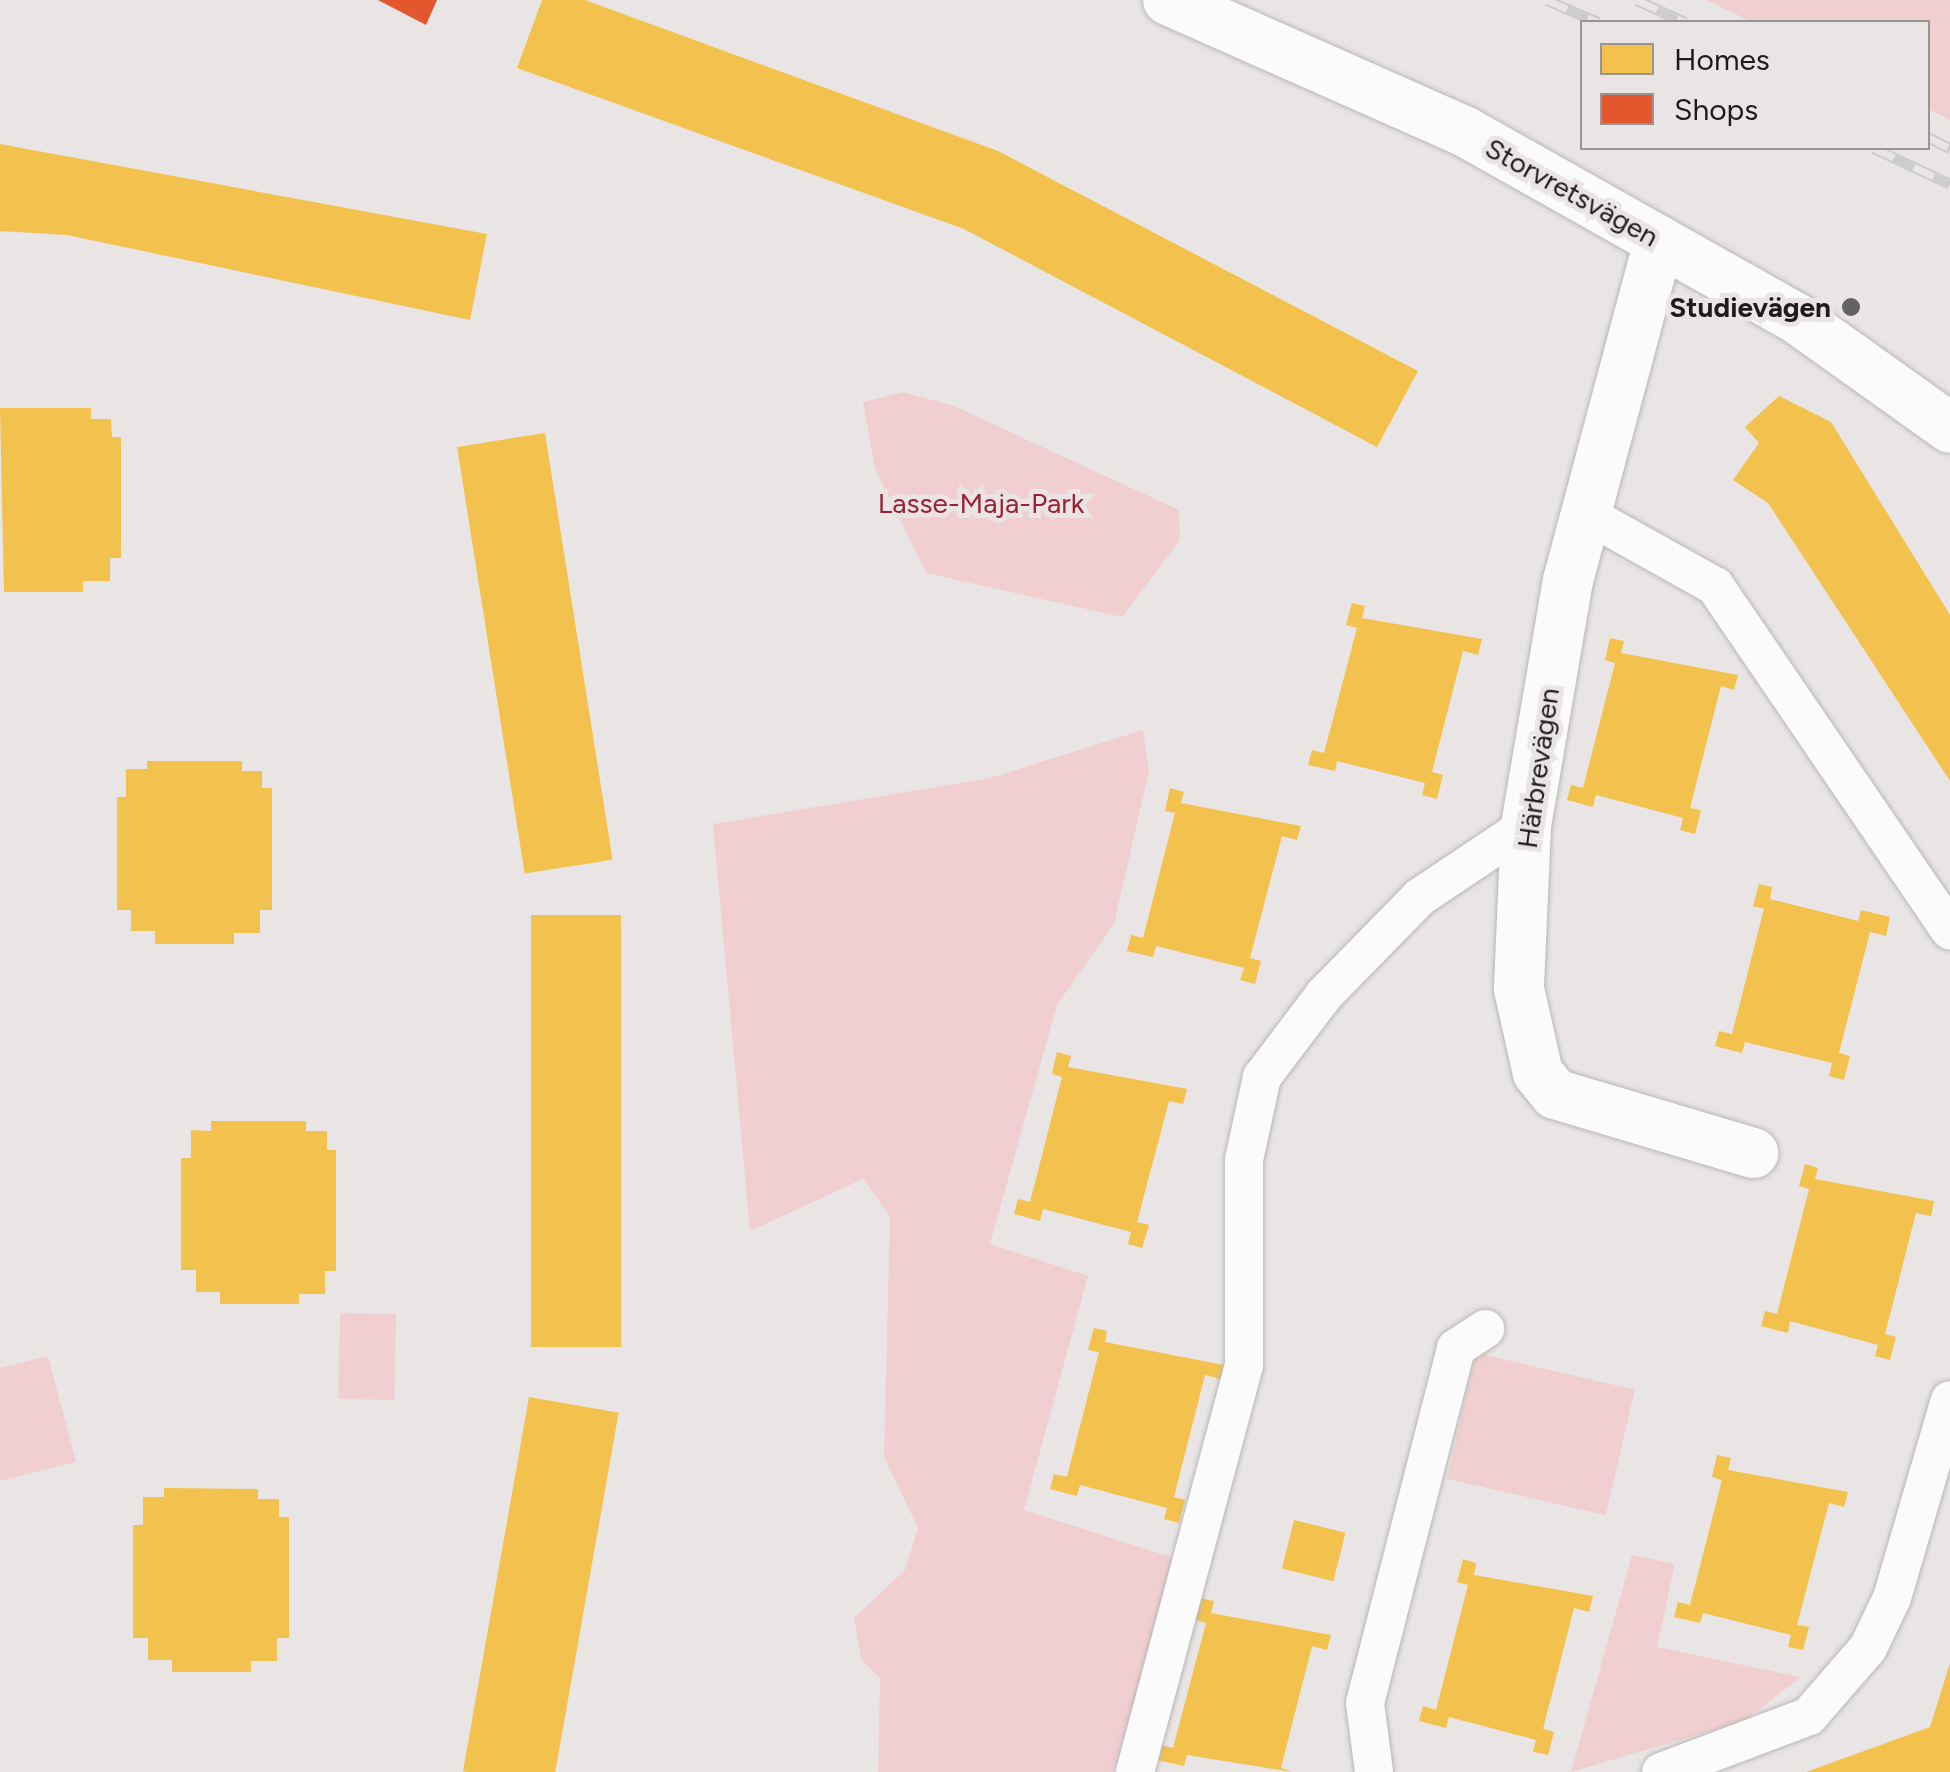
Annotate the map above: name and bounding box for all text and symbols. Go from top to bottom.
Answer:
legend [1580,20,1930,150]
text: Homes [1674,41,1770,78]
text: Shops [1674,91,1758,128]
street label: Storvretsvägen [1480,131,1664,253]
place label: Studievägen [1669,290,1831,324]
marker: Studievägen [1840,296,1862,318]
park label: Lasse-Maja-Park [878,486,1084,520]
street label: Härbrevägen [1510,686,1566,850]

